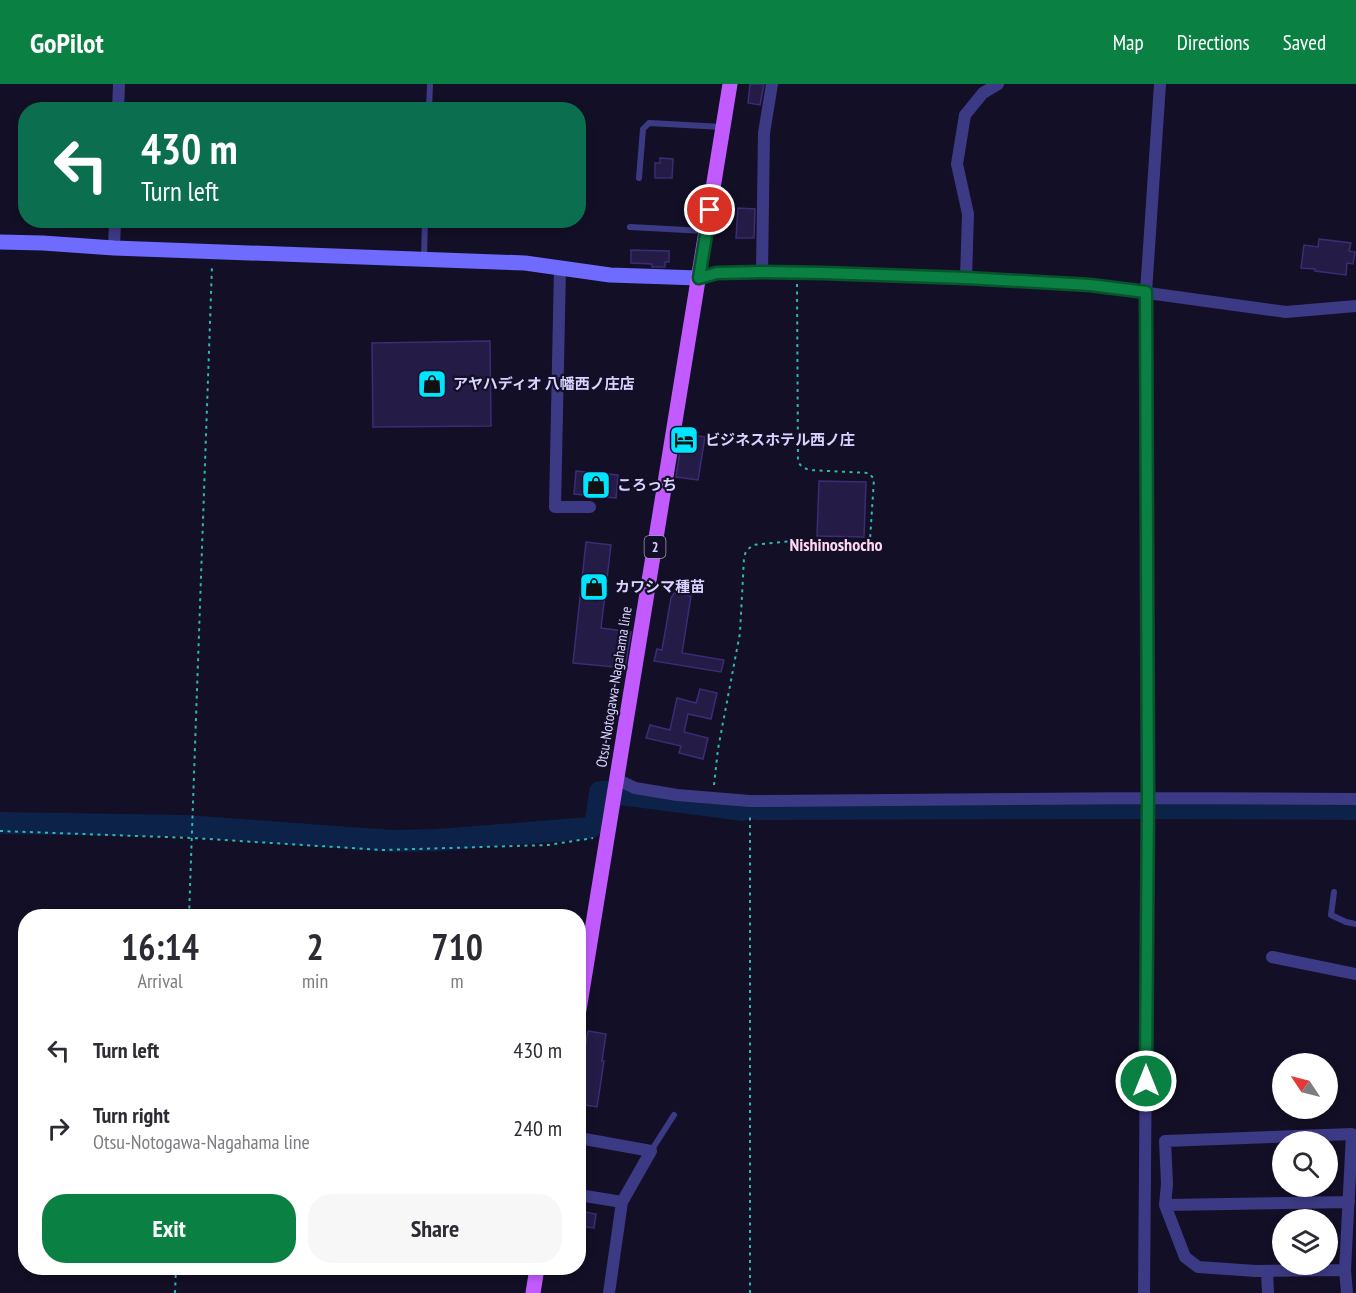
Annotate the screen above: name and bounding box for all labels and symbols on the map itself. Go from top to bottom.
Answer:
pin [684,184,735,235]
shop icon: アヤハディオ 八幡西ノ庄店 [416,368,448,400]
place label: アヤハディオ 八幡西ノ庄店 [453,374,635,393]
hotel icon: ビジネスホテル西ノ庄 [668,424,700,456]
place label: ビジネスホテル西ノ庄 [705,430,855,449]
shop icon: ころっち [580,469,612,501]
place label: ころっち [617,475,677,494]
district label: Nishinoshocho [789,533,883,556]
road number: 2 [644,536,666,558]
shop icon: カワシマ種苗 [578,571,610,603]
place label: カワシマ種苗 [615,577,705,596]
street label: Otsu-Notogawa-Nagahama line [591,605,636,769]
position arrow [1114,1049,1178,1113]
north arrow [1272,1053,1338,1119]

